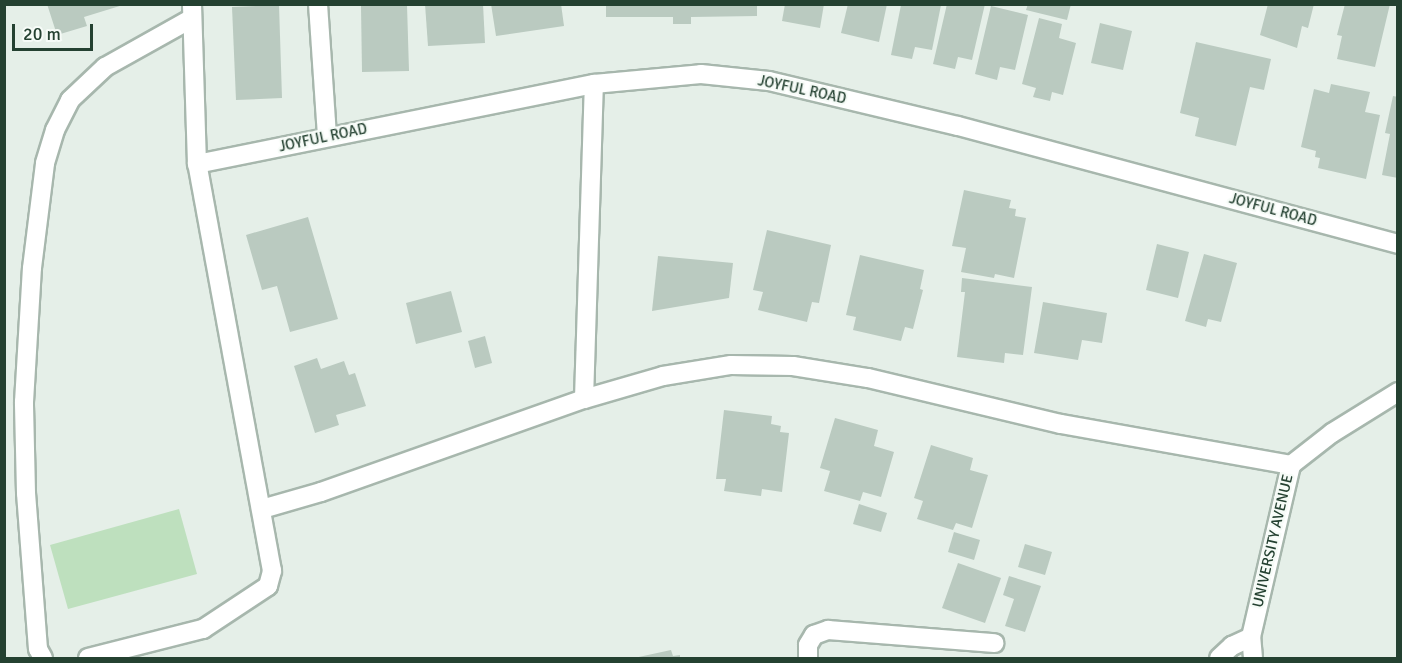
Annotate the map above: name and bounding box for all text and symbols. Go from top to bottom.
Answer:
scale bar [15,12,96,50]
text: 20 m [23,23,61,45]
street label: JOYFUL ROAD [756,72,848,108]
street label: JOYFUL ROAD [277,120,369,156]
street label: JOYFUL ROAD [1227,190,1319,230]
street label: UNIVERSITY AVENUE [1249,473,1297,609]

